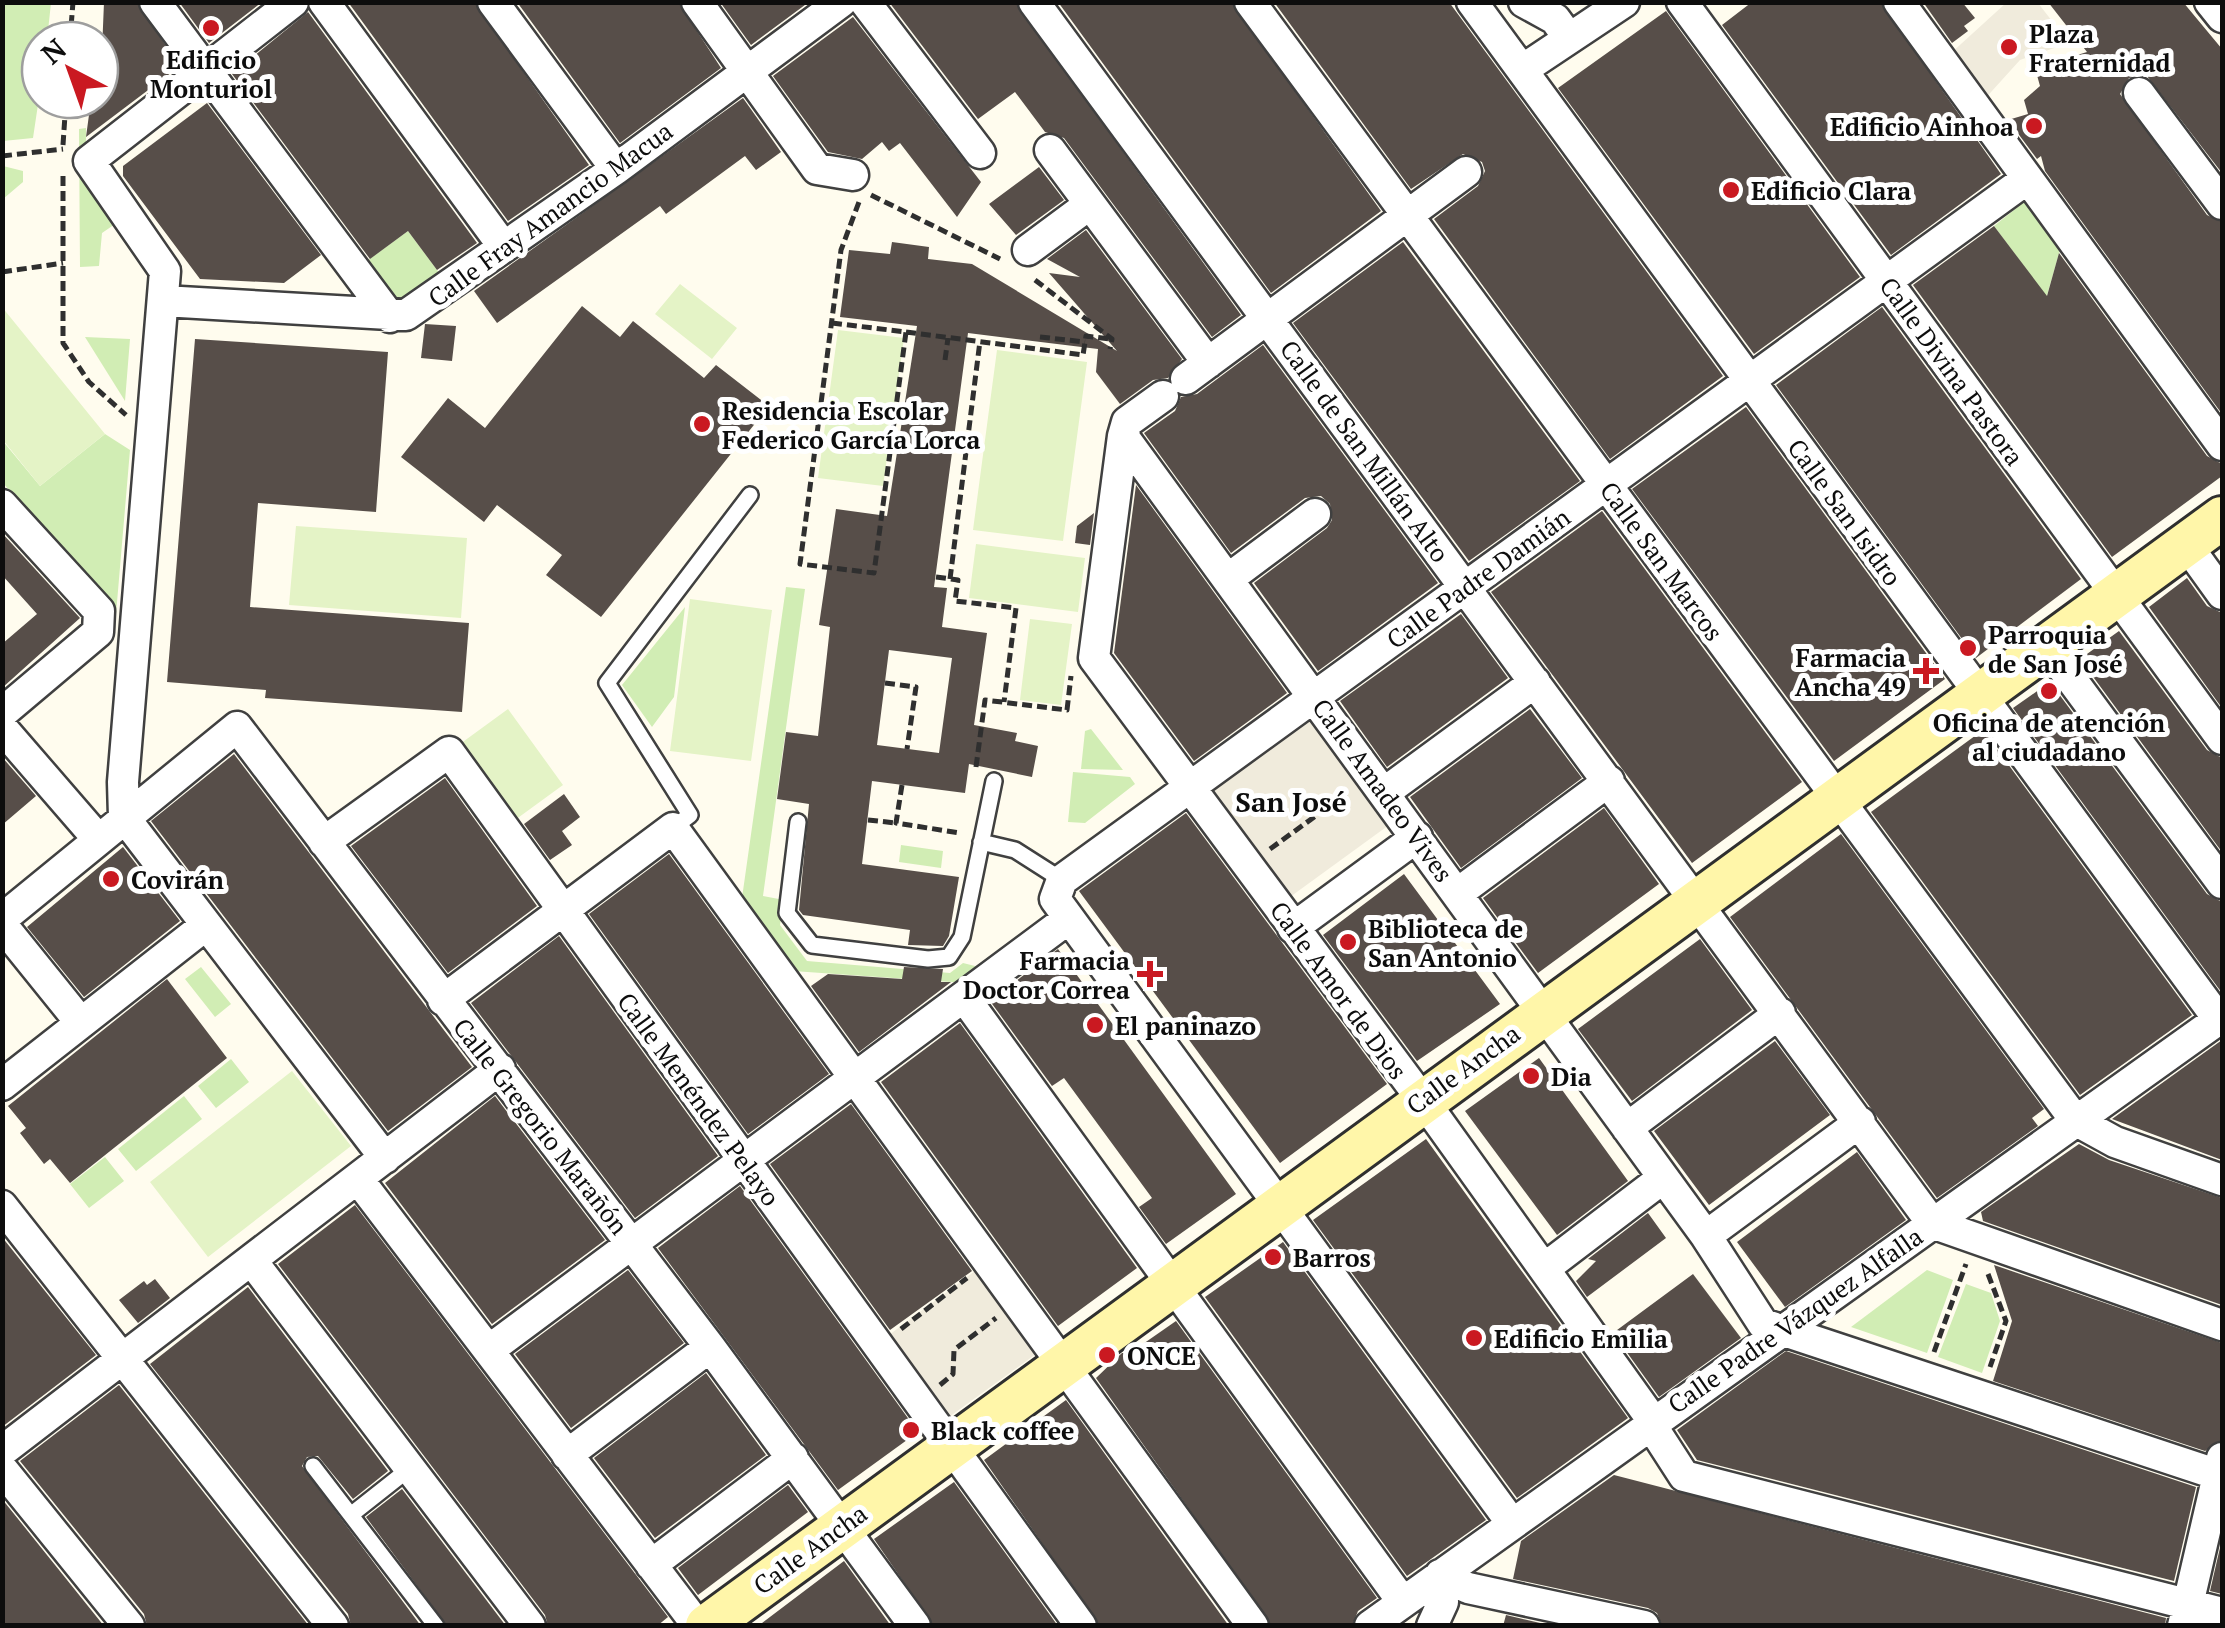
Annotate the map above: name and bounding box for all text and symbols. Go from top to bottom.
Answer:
marker: Edificio Monturiol [200,17,222,39]
place label: Plaza Fraternidad [2029,17,2171,79]
north arrow [20,20,120,120]
text: N [33,30,73,72]
marker: Plaza Fraternidad [1998,36,2020,58]
place label: Edificio Monturiol [150,43,272,105]
place label: Edificio Ainhoa [1830,110,2014,143]
street label: Calle Fray Amancio Macua [421,114,679,314]
marker: Edificio Ainhoa [2023,115,2045,137]
place label: Edificio Clara [1751,174,1911,207]
marker: Edificio Clara [1720,179,1742,201]
street label: Calle Divina Pastora [1873,270,2032,472]
street label: Calle de San Millán Alto [1273,333,1457,569]
place label: Residencia Escolar Federico García Lorca [722,394,980,456]
marker: Residencia Escolar Federico García Lorca [691,413,713,435]
street label: Calle San Isidro [1781,432,1909,592]
street label: Calle San Marcos [1593,475,1731,647]
street label: Calle Padre Damián [1380,500,1576,656]
place label: Parroquia de San José [1988,618,2123,680]
marker: Parroquia de San José [1957,637,1979,659]
place label: Farmacia Ancha 49 [1795,641,1906,703]
marker: Farmacia Ancha 49 [1915,660,1937,682]
marker: Oficina de atención al ciudadano [2038,680,2060,702]
street label: Calle Amadeo Vives [1305,692,1461,888]
place label: Oficina de atención al ciudadano [1933,706,2165,768]
district label: San José [1235,783,1347,820]
place label: Covirán [131,863,224,896]
marker: Covirán [100,868,122,890]
street label: Calle Amor de Dios [1263,894,1415,1086]
place label: Biblioteca de San Antonio [1368,912,1523,974]
marker: Biblioteca de San Antonio [1337,931,1359,953]
place label: Farmacia Doctor Correa [963,944,1130,1006]
marker: Farmacia Doctor Correa [1139,963,1161,985]
street label: Calle Menéndez Pelayo [610,986,788,1212]
place label: El paninazo [1115,1009,1256,1042]
street label: Calle Gregorio Marañón [446,1011,636,1241]
marker: El paninazo [1084,1014,1106,1036]
street label: Calle Ancha [1400,1016,1527,1121]
place label: Dia [1551,1060,1592,1093]
marker: Dia [1520,1065,1542,1087]
street label: Calle Padre Vázquez Alfalla [1661,1219,1929,1421]
place label: Barros [1293,1241,1371,1274]
marker: Barros [1262,1246,1284,1268]
place label: Edificio Emilia [1494,1322,1668,1355]
marker: Edificio Emilia [1463,1327,1485,1349]
place label: ONCE [1127,1339,1196,1372]
marker: ONCE [1096,1344,1118,1366]
place label: Black coffee [931,1414,1075,1447]
marker: Black coffee [900,1419,922,1441]
street label: Calle Ancha [747,1496,874,1601]

